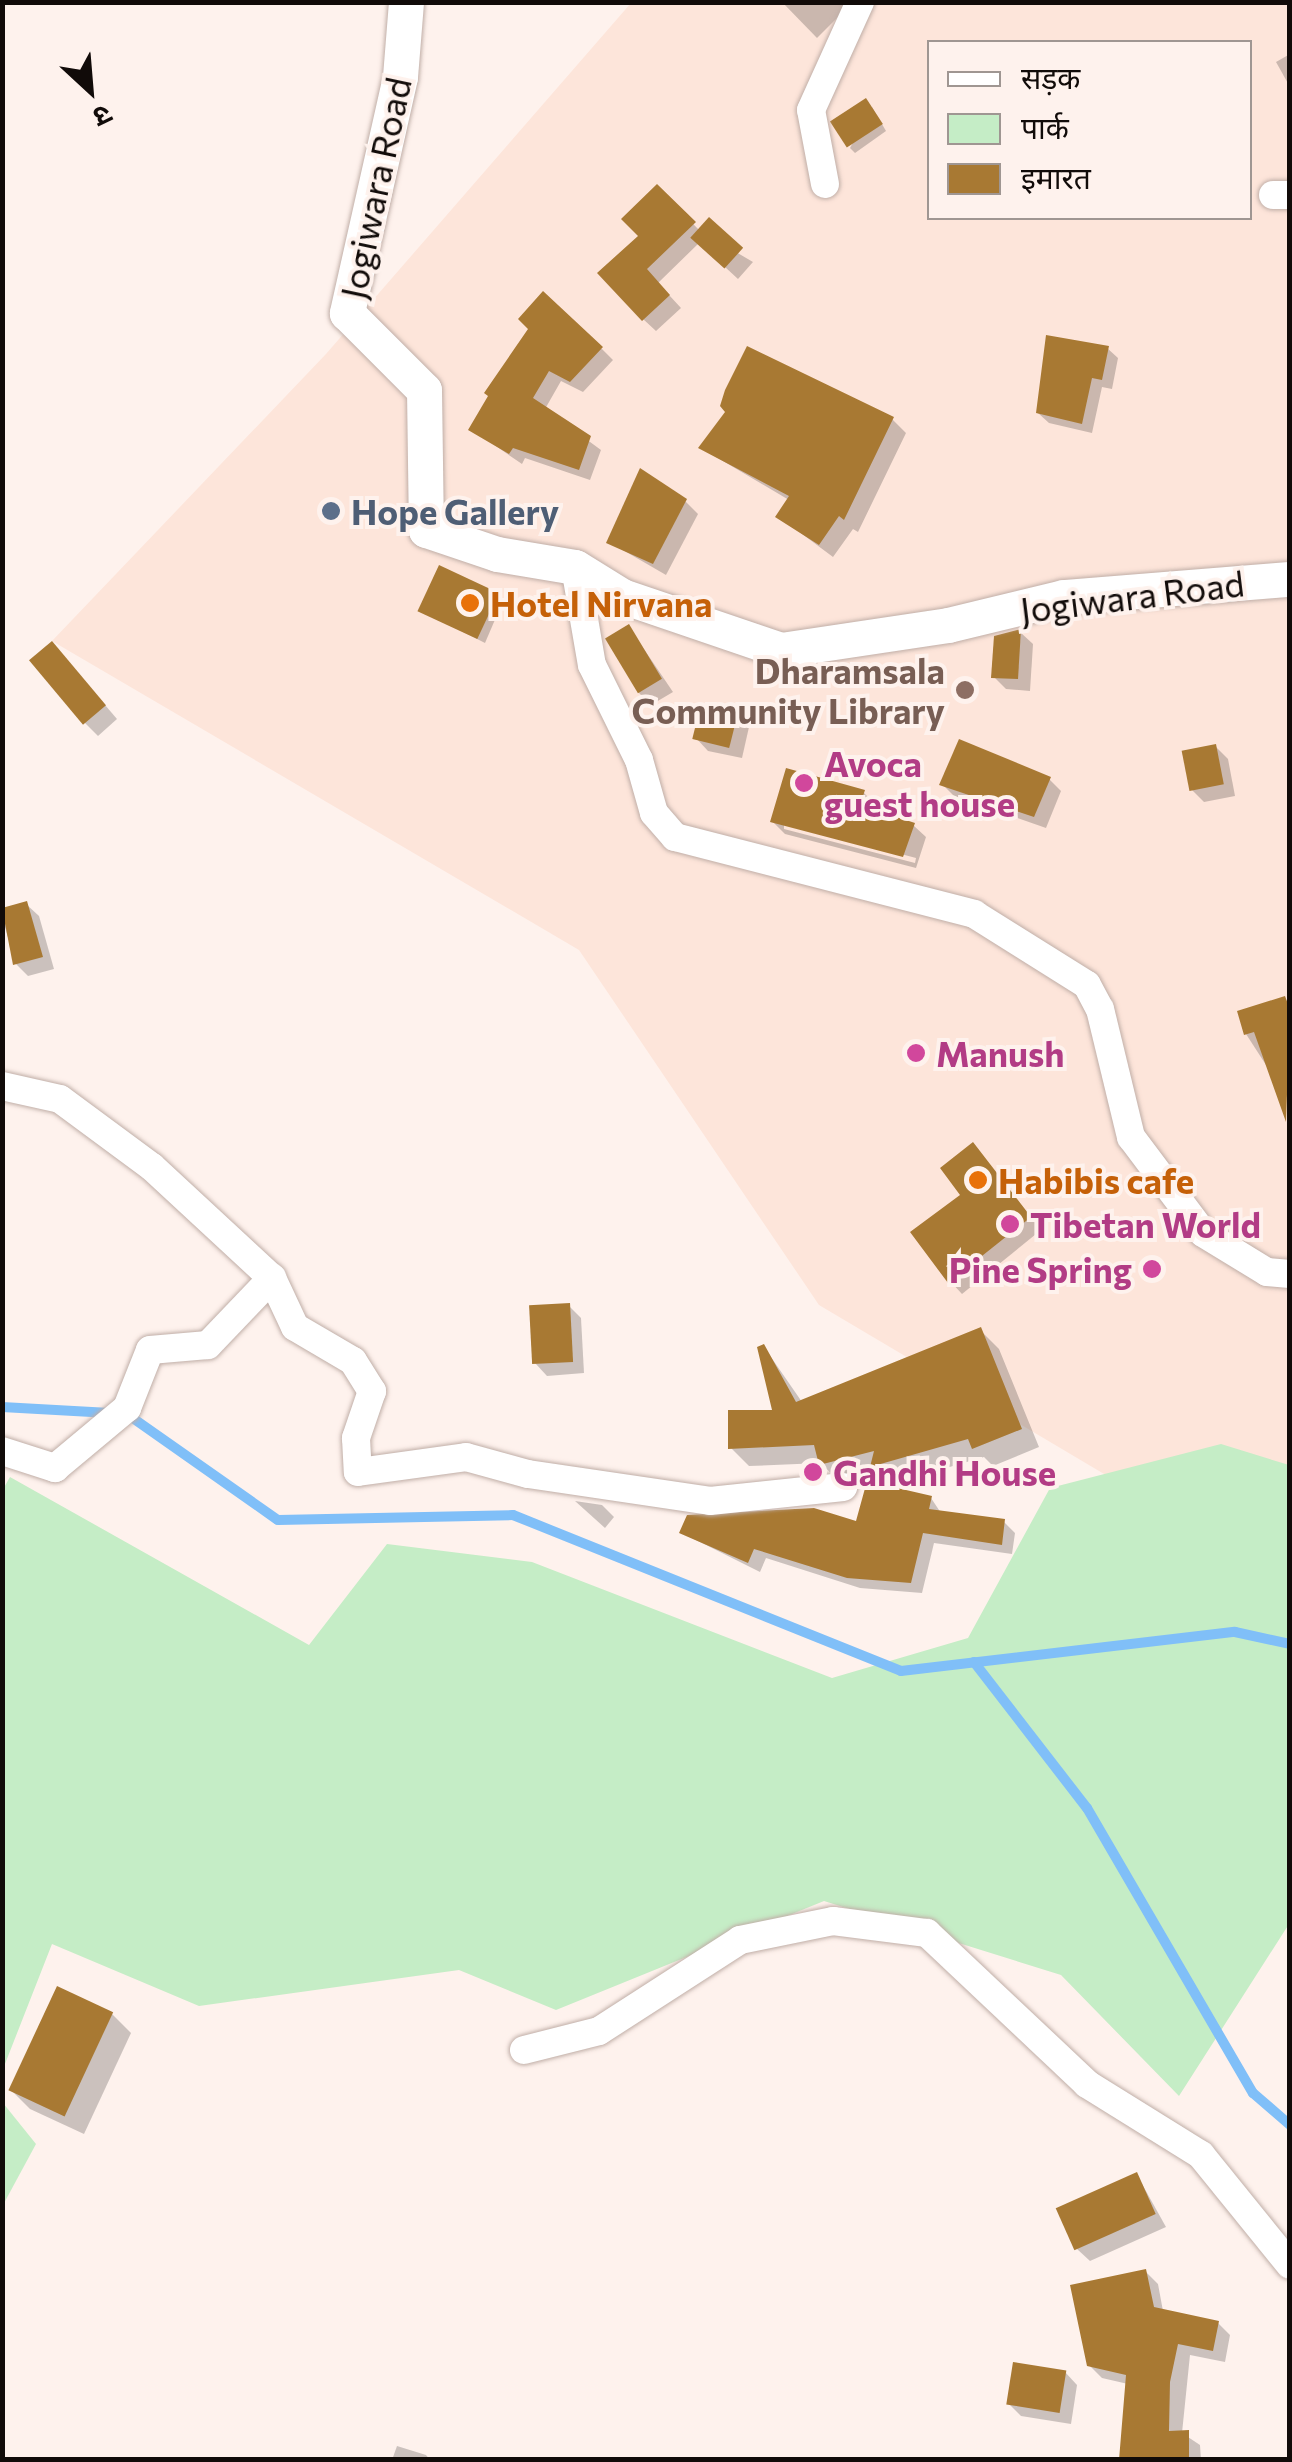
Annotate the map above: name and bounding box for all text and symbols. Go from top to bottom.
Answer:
north arrow [40,40,140,140]
legend [927,40,1252,220]
text: सड़क [1021,58,1080,95]
street label: Jogiwara Road [331,73,419,303]
text: उ [88,98,118,136]
text: पार्क [1021,108,1069,145]
text: इमारत [1021,158,1091,195]
place label: Hope Gallery [351,490,559,532]
marker: Hope Gallery [320,500,342,522]
street label: Jogiwara Road [1018,561,1246,631]
place label: Hotel Nirvana [490,582,713,624]
marker: Hotel Nirvana [459,592,481,614]
place label: Dharamsala Community Library [631,649,945,731]
marker: Dharamsala Community Library [954,679,976,701]
place label: Avoca guest house [824,742,1015,824]
marker: Avoca guest house [793,772,815,794]
place label: Manush [936,1032,1065,1074]
marker: Manush [905,1042,927,1064]
place label: Habibis cafe [998,1159,1194,1201]
marker: Habibis cafe [967,1169,989,1191]
place label: Tibetan World [1030,1203,1261,1245]
marker: Tibetan World [999,1213,1021,1235]
place label: Pine Spring [949,1248,1132,1290]
marker: Pine Spring [1141,1258,1163,1280]
place label: Gandhi House [833,1451,1056,1493]
marker: Gandhi House [802,1461,824,1483]

